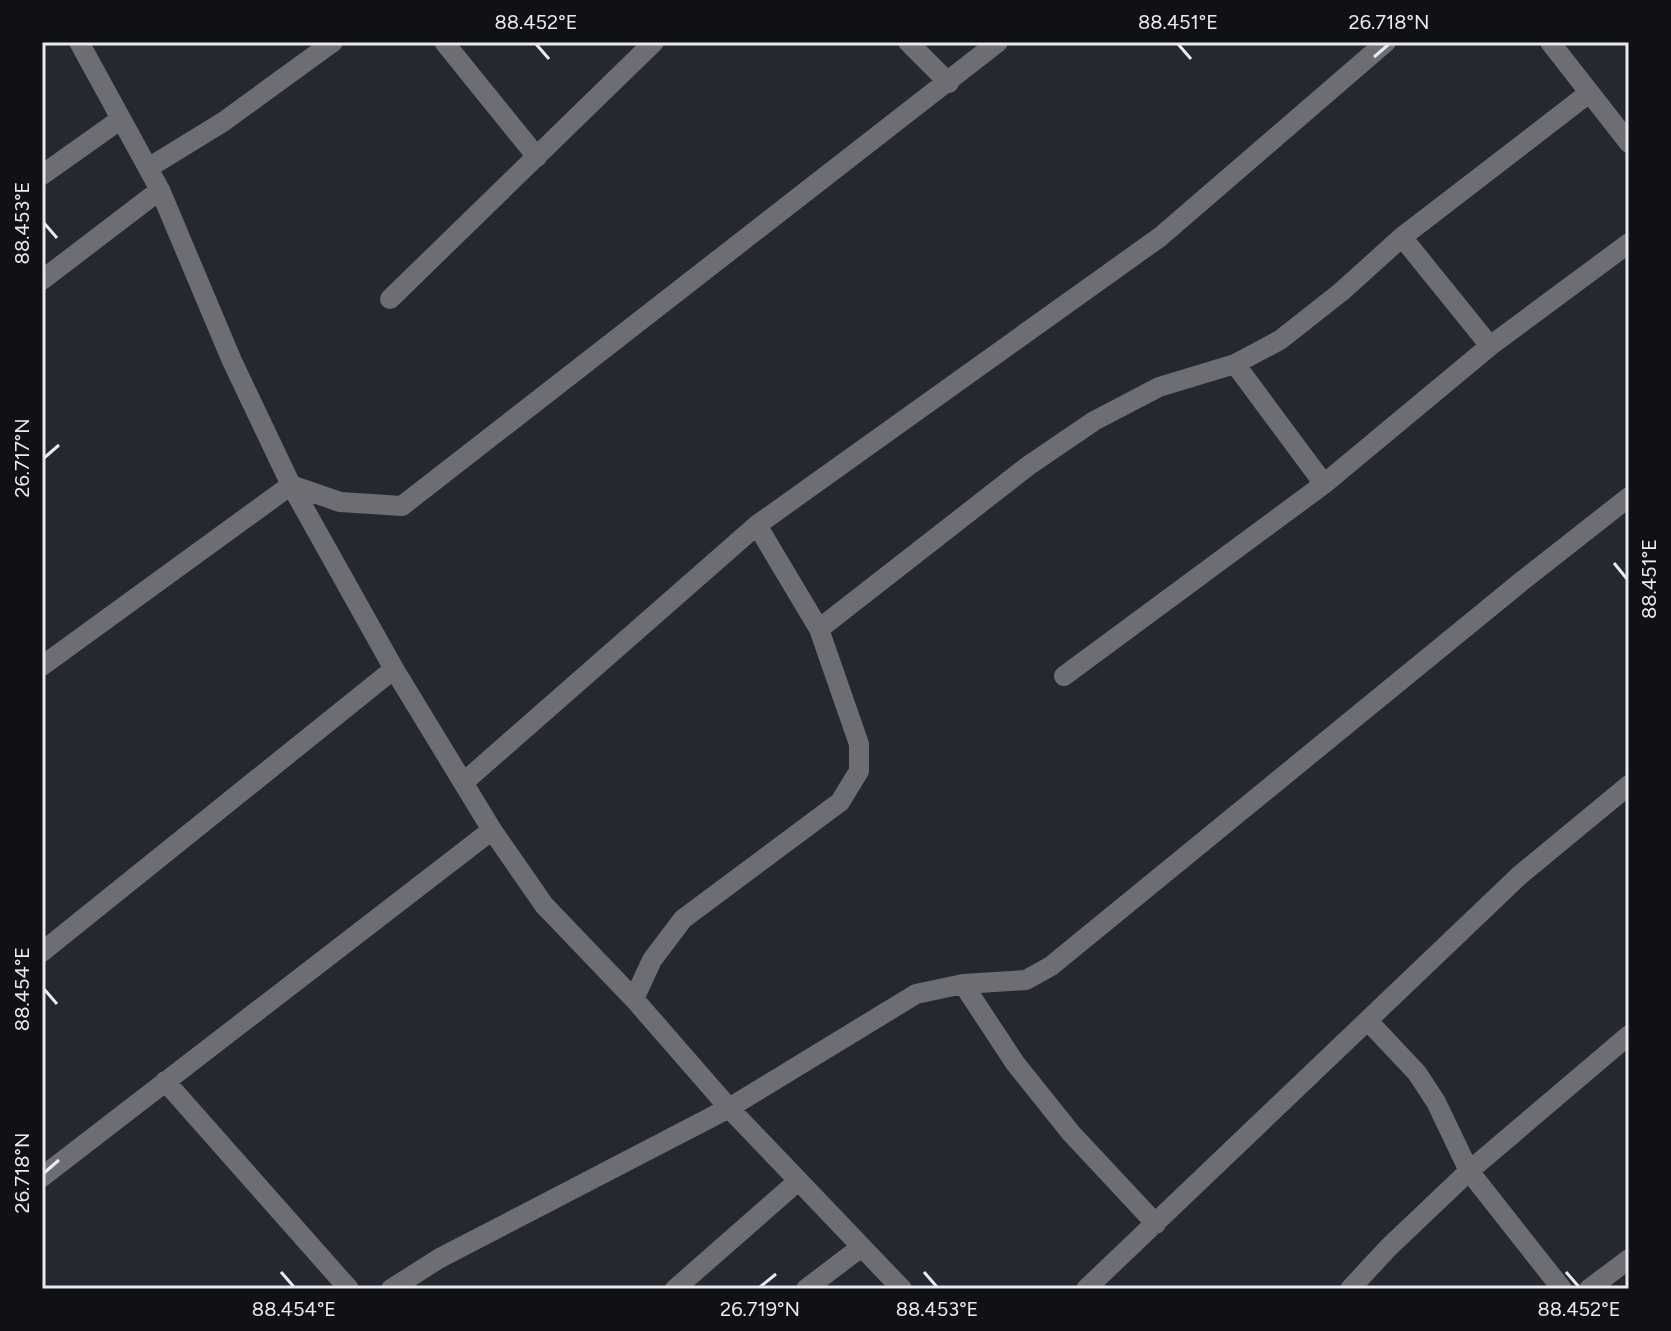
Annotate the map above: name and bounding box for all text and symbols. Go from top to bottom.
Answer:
text: 88.452°E [494,10,578,34]
text: 88.451°E [1138,10,1218,34]
text: 26.718°N [1349,10,1429,34]
text: 88.453°E [10,182,34,264]
text: 26.717°N [10,418,34,498]
text: 88.451°E [1637,539,1661,619]
text: 88.454°E [10,947,34,1031]
text: 26.718°N [10,1133,34,1213]
text: 88.454°E [252,1297,336,1321]
text: 26.719°N [720,1297,800,1321]
text: 88.453°E [896,1297,978,1321]
text: 88.452°E [1537,1297,1621,1321]

